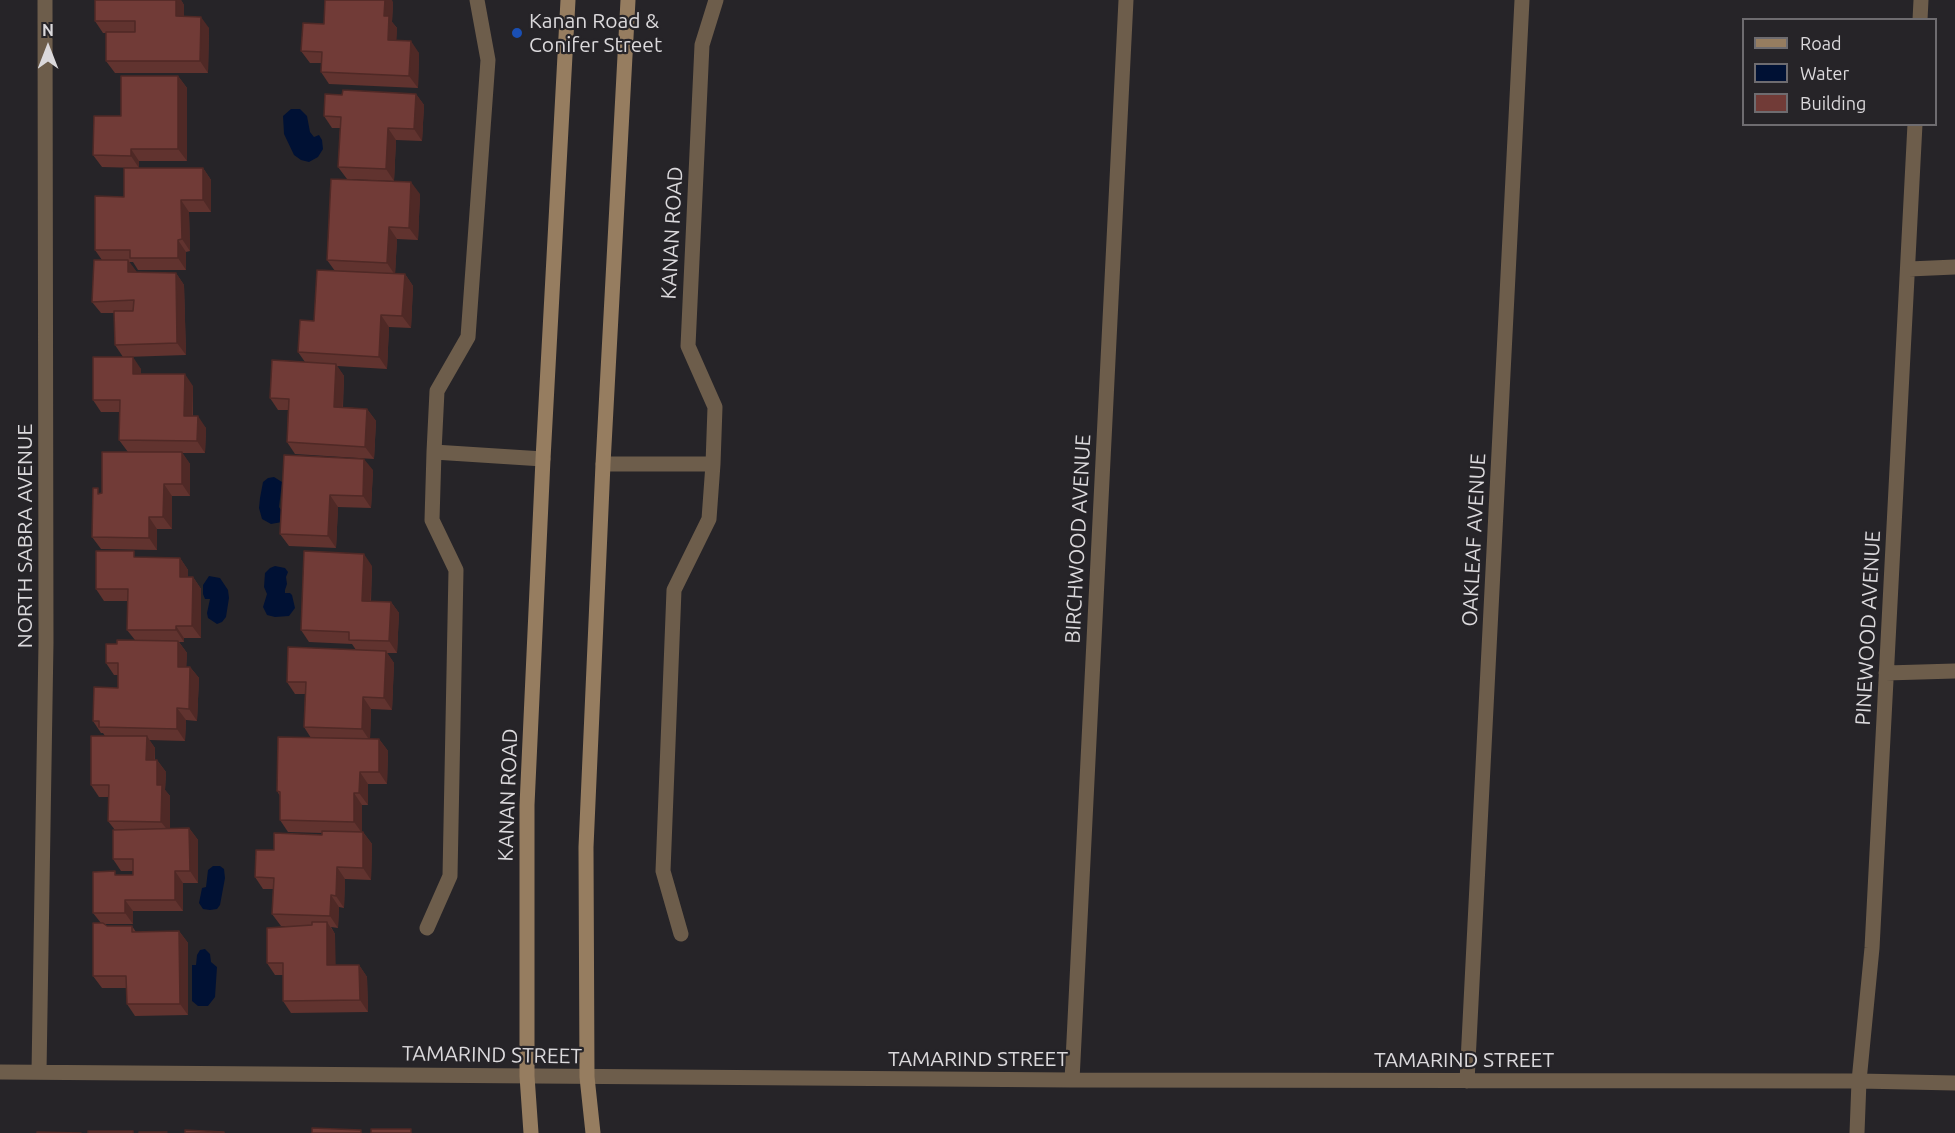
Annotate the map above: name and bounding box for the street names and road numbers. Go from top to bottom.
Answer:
street label: KANAN ROAD [656,166,688,300]
street label: NORTH SABRA AVENUE [12,424,38,648]
street label: BIRCHWOOD AVENUE [1060,434,1096,644]
street label: OAKLEAF AVENUE [1457,453,1491,627]
street label: PINEWOOD AVENUE [1850,530,1886,726]
street label: KANAN ROAD [493,728,523,862]
street label: TAMARIND STREET [402,1041,582,1069]
street label: TAMARIND STREET [888,1046,1068,1072]
street label: TAMARIND STREET [1374,1047,1554,1073]

